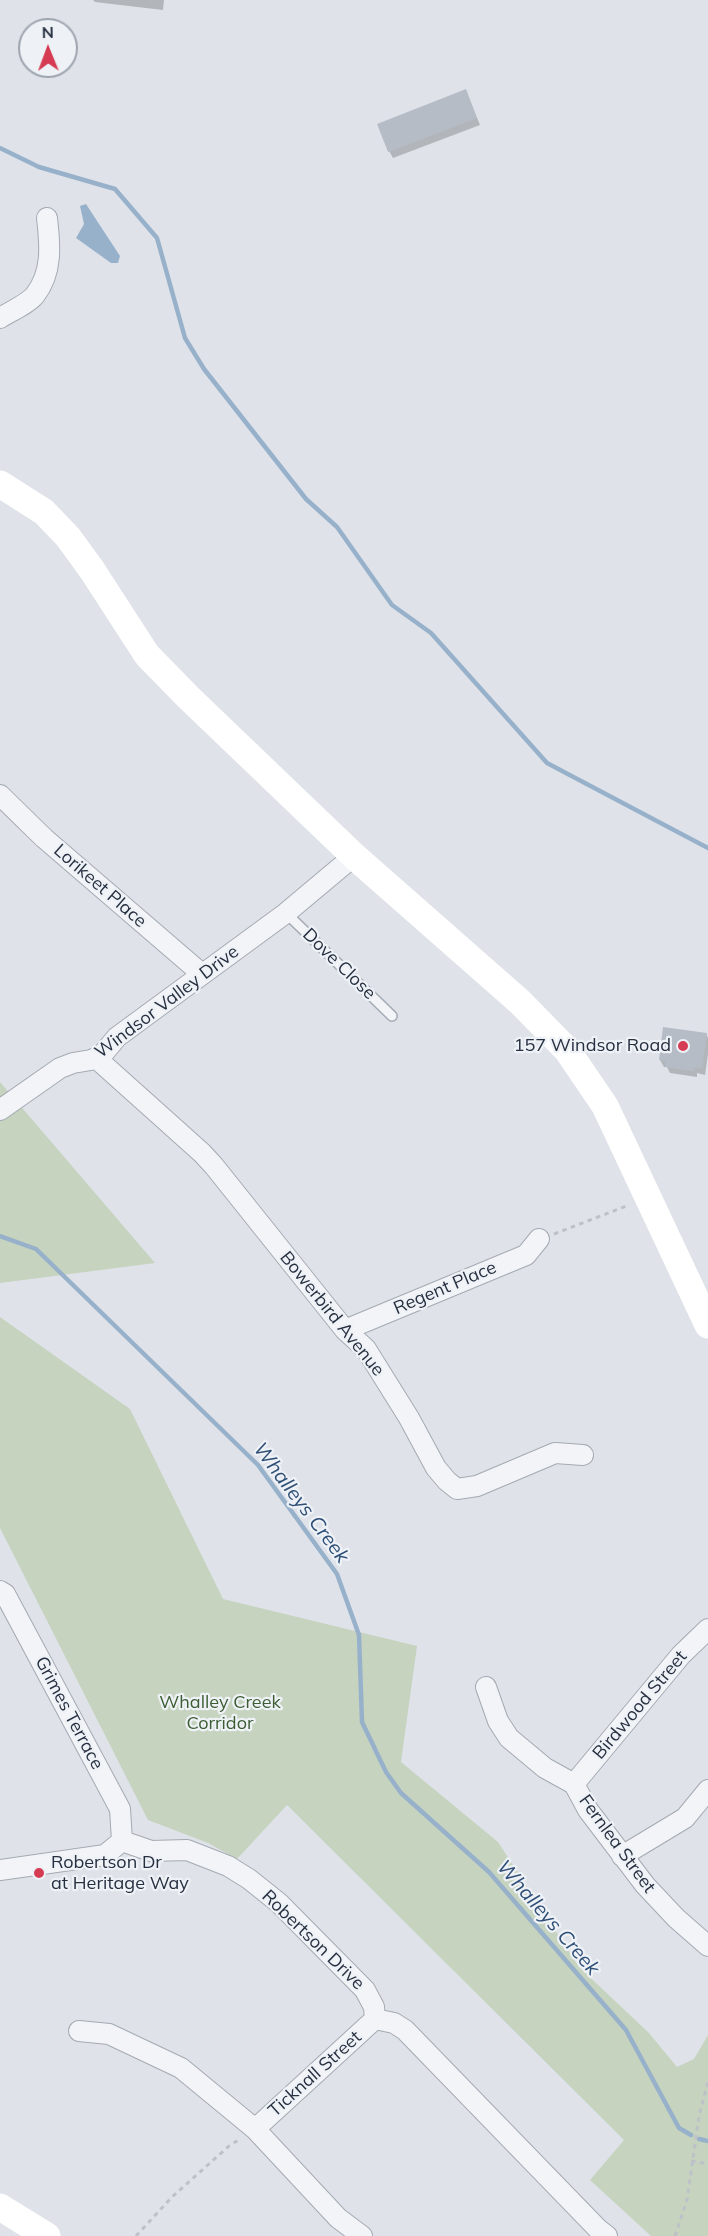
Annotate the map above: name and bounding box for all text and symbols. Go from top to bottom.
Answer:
north arrow [18,18,78,78]
text: N [42,22,54,42]
street label: Lorikeet Place [49,840,151,932]
street label: Dove Close [298,924,380,1004]
street label: Windsor Valley Drive [91,941,243,1063]
place label: 157 Windsor Road [514,1035,671,1057]
marker: 157 Windsor Road [676,1039,690,1053]
street label: Bowerbird Avenue [275,1247,389,1381]
street label: Regent Place [390,1257,500,1319]
water label: Whalleys Creek [248,1438,354,1568]
street label: Birdwood Street [588,1646,692,1764]
street label: Grimes Terrace [30,1653,108,1773]
park label: Whalley Creek Corridor [159,1692,281,1734]
street label: Fernlea Street [574,1791,660,1897]
place label: Robertson Dr at Heritage Way [51,1852,189,1894]
water label: Whalleys Creek [491,1856,605,1980]
marker: Robertson Dr at Heritage Way [32,1866,46,1880]
street label: Robertson Drive [257,1886,369,1994]
street label: Ticknall Street [264,2027,366,2121]

